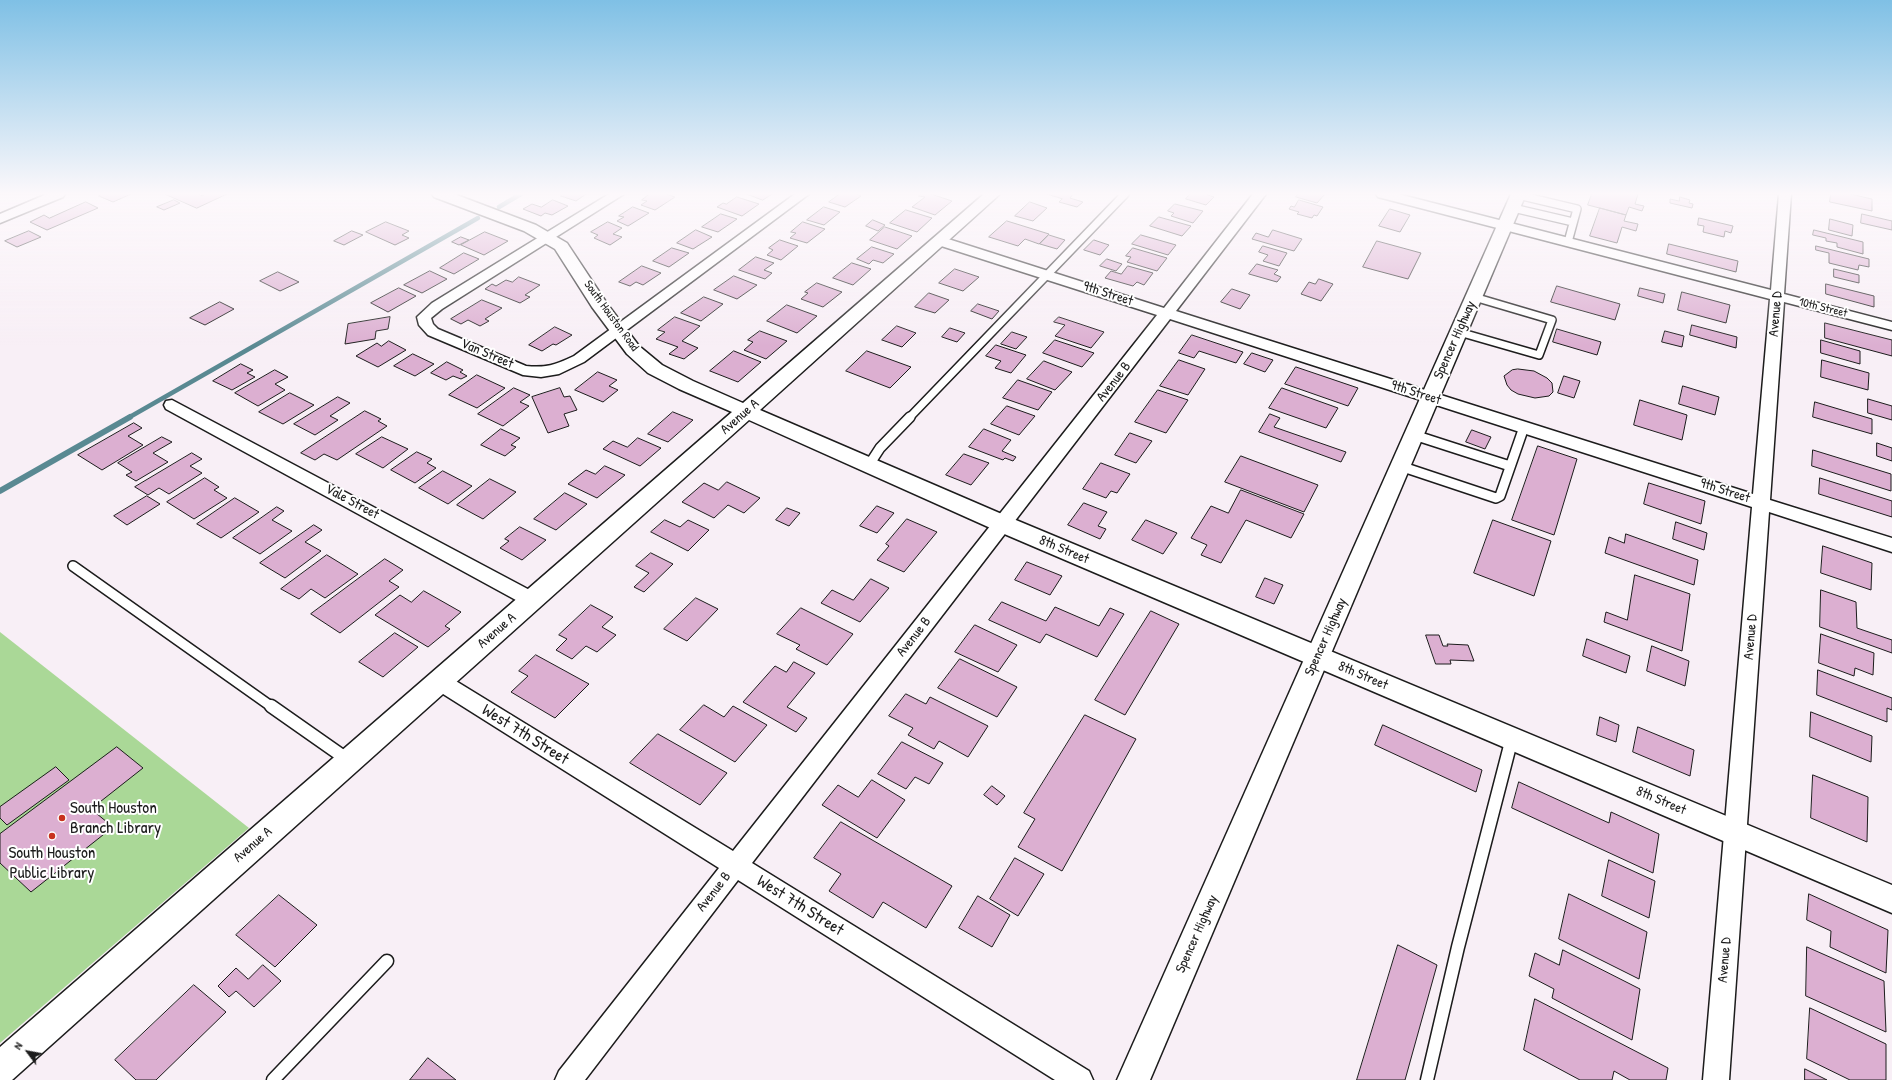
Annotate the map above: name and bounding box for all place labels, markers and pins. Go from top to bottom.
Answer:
place label: South Houston Branch Library [70,798,161,838]
marker: South Houston Branch Library [57,813,67,823]
marker: South Houston Public Library [47,831,57,841]
place label: South Houston Public Library [9,843,95,883]

